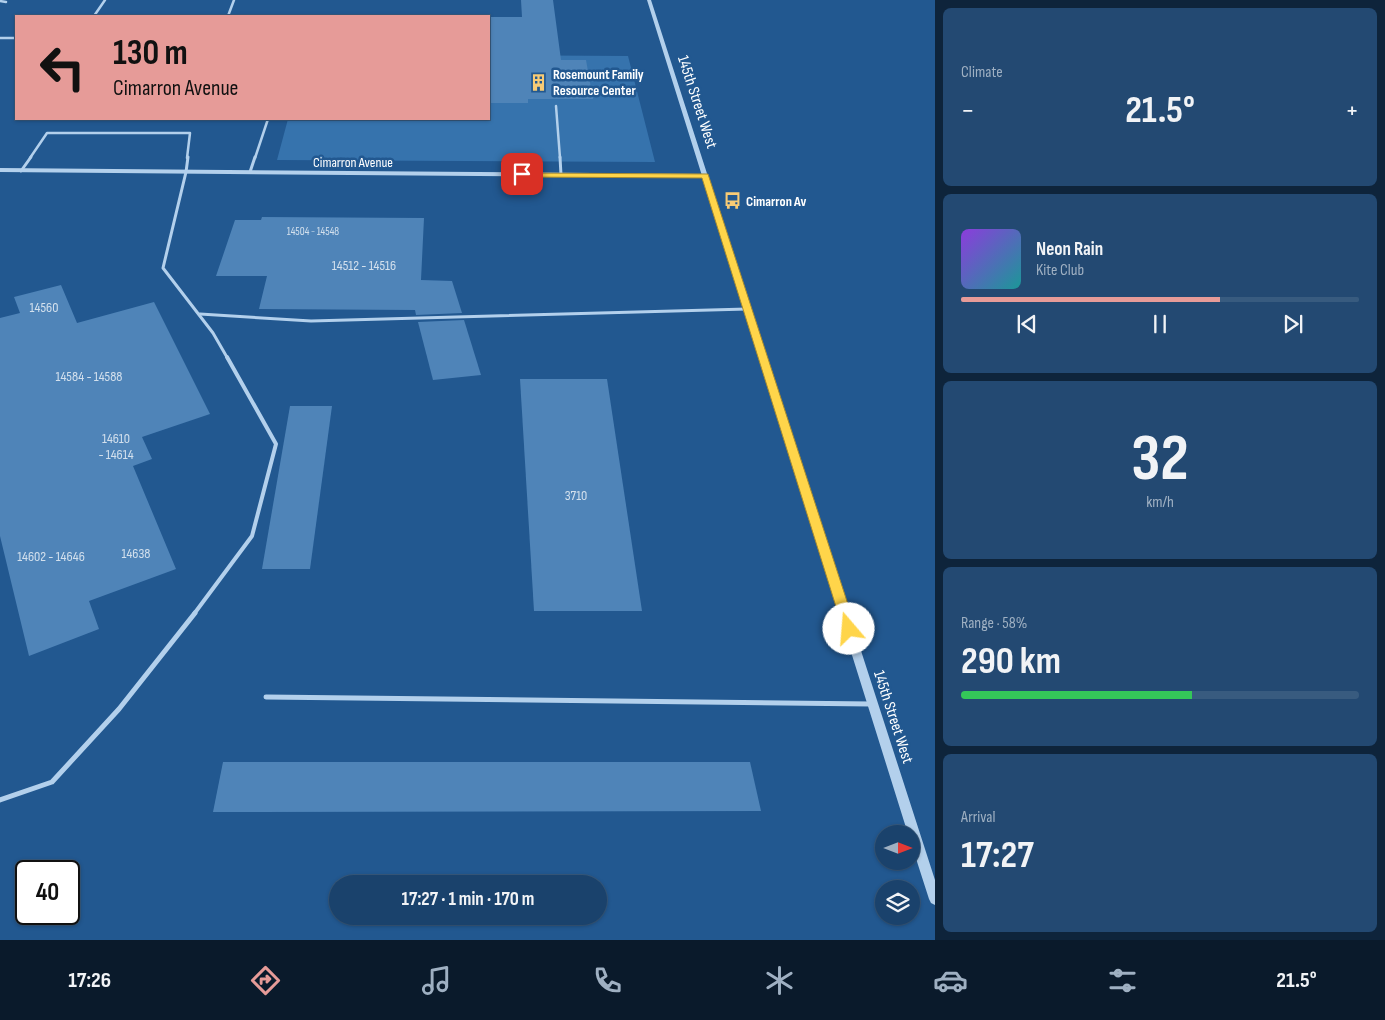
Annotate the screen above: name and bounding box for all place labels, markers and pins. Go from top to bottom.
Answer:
place label: Rosemount Family Resource Center [553,66,644,99]
building icon: Rosemount Family Resource Center [529,72,549,92]
pin [501,153,543,195]
bus stop icon: Cimarron Av [722,191,742,211]
place label: Cimarron Av [746,193,806,210]

